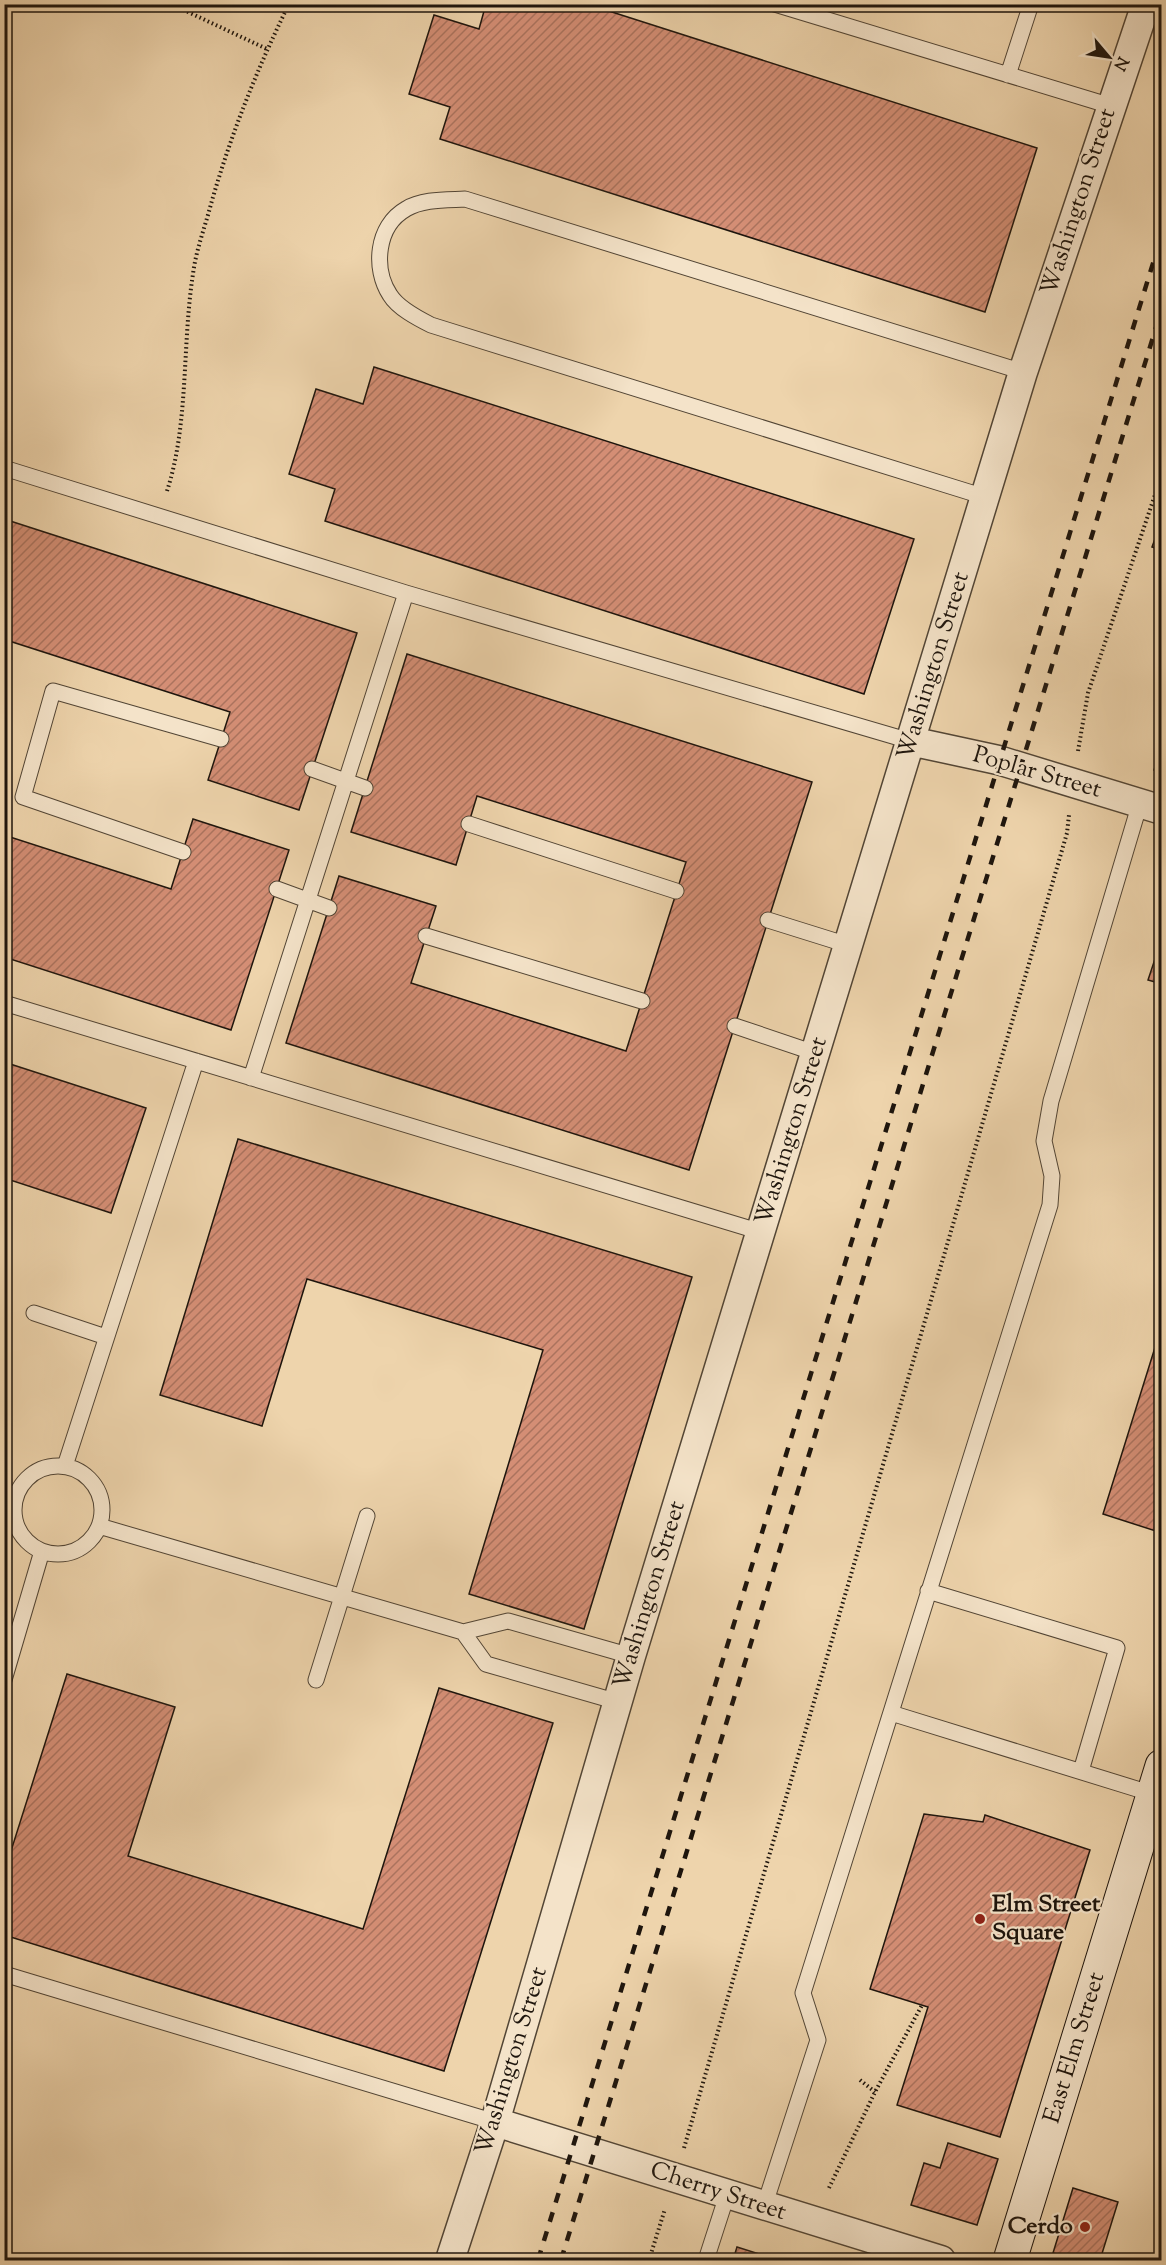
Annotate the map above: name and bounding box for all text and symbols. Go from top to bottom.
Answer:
north arrow [1079,27,1139,87]
text: N [1107,52,1133,74]
street label: Washington Street [1033,104,1125,300]
street label: Washington Street [889,568,979,764]
street label: Poplar Street [969,738,1105,808]
street label: Washington Street [747,1033,837,1229]
street label: Washington Street [605,1497,695,1693]
place label: Elm Street Square [992,1888,1101,1950]
marker: Elm Street Square [973,1912,987,1926]
street label: Washington Street [467,1963,557,2159]
street label: East Elm Street [1036,1968,1114,2128]
street label: Cherry Street [645,2154,791,2230]
place label: Cerdo [1008,2210,1073,2244]
marker: Cerdo [1078,2220,1092,2234]

